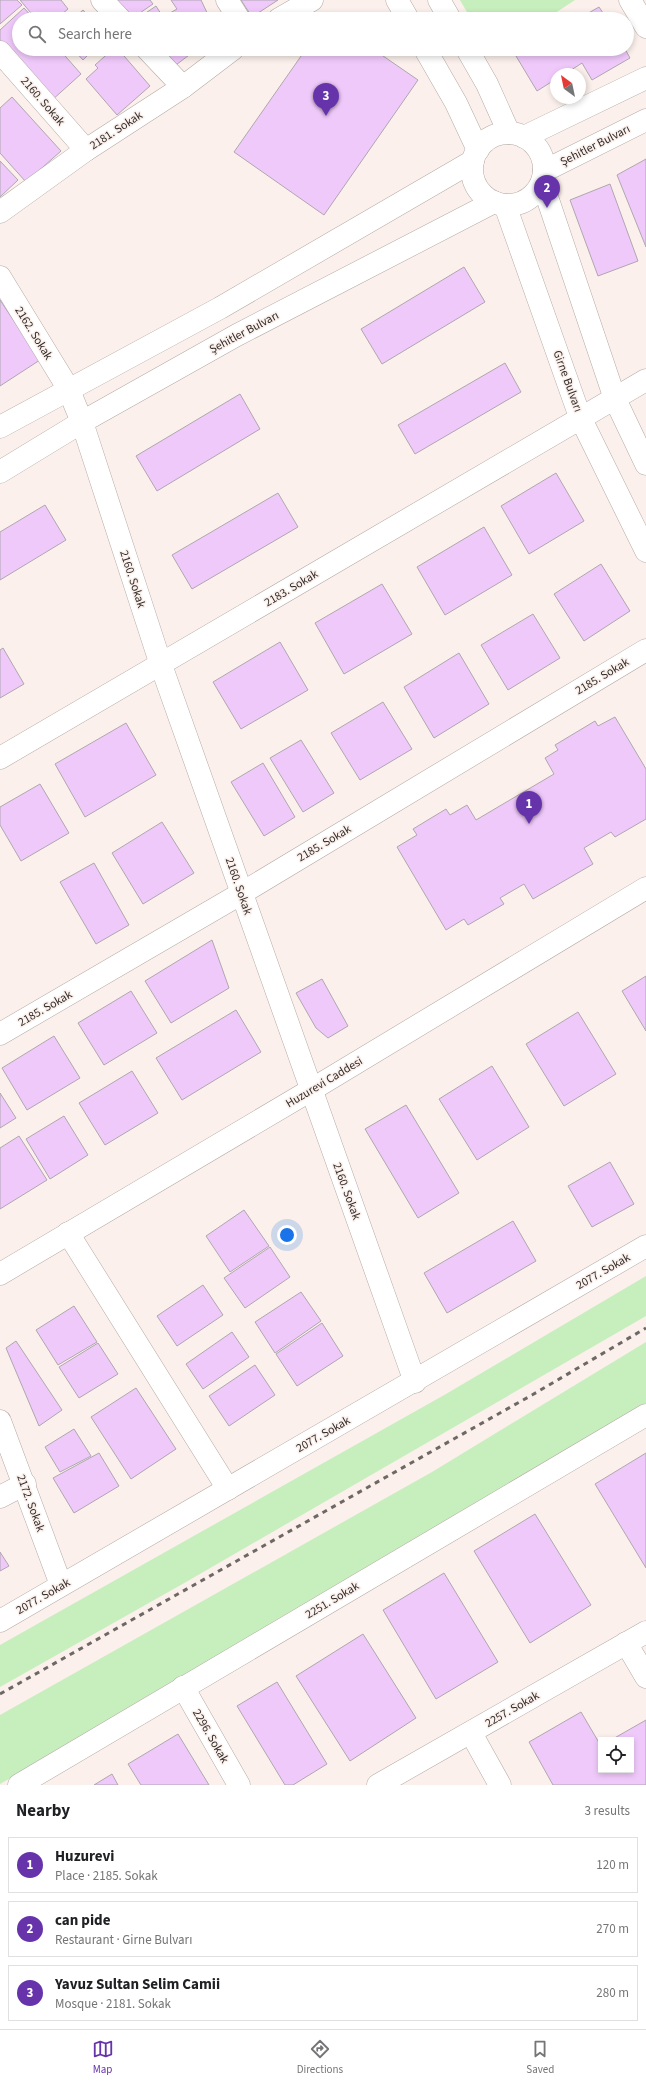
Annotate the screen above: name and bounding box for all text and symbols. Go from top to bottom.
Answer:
search box [12,12,634,56]
icon: search [26,23,48,45]
text: Search here [58,24,132,45]
north arrow [550,68,586,104]
street label: 2160. Sokak [17,73,69,130]
pin: 3 [313,83,339,116]
street label: 2181. Sokak [86,107,146,154]
street label: Şehitler Bulvarı [557,120,633,170]
pin: 2 [534,175,560,208]
street label: 2162. Sokak [10,303,57,363]
street label: Şehitler Bulvarı [206,307,282,358]
street label: Girne Bulvarı [548,348,587,414]
street label: 2160. Sokak [115,548,150,610]
street label: 2183. Sokak [261,566,321,611]
street label: 2185. Sokak [572,654,632,699]
pin: 1 [516,791,542,824]
street label: 2185. Sokak [294,821,354,866]
street label: 2160. Sokak [221,855,256,917]
street label: 2185. Sokak [15,986,76,1031]
street label: Huzurevi Caddesi [283,1053,366,1112]
street label: 2160. Sokak [328,1160,365,1222]
your location [277,1225,297,1245]
street label: 2077. Sokak [573,1249,634,1294]
street label: 2077. Sokak [293,1412,354,1457]
street label: 2172. Sokak [12,1472,49,1534]
street label: 2077. Sokak [13,1574,74,1619]
street label: 2251. Sokak [302,1578,362,1623]
street label: 2257. Sokak [482,1687,543,1732]
street label: 2296. Sokak [188,1706,233,1767]
map controls [598,1737,634,1773]
button: locate [598,1737,634,1773]
text: Nearby [16,1799,70,1823]
text: 3 results [585,1802,630,1820]
text: Huzurevi [55,1846,114,1867]
text: 1 [27,1856,33,1874]
text: 120 m [596,1856,629,1874]
text: Place · 2185. Sokak [55,1867,158,1885]
text: can pide [55,1910,110,1931]
text: 2 [27,1920,33,1938]
text: 270 m [596,1920,629,1938]
text: Restaurant · Girne Bulvarı [55,1931,192,1949]
text: Yavuz Sultan Selim Camii [55,1974,220,1995]
text: 3 [27,1984,33,2002]
text: 280 m [596,1984,629,2002]
text: Mosque · 2181. Sokak [55,1995,171,2013]
tab: Map [92,2038,114,2077]
tab: Directions [297,2038,343,2077]
tab: Saved [526,2038,554,2077]

